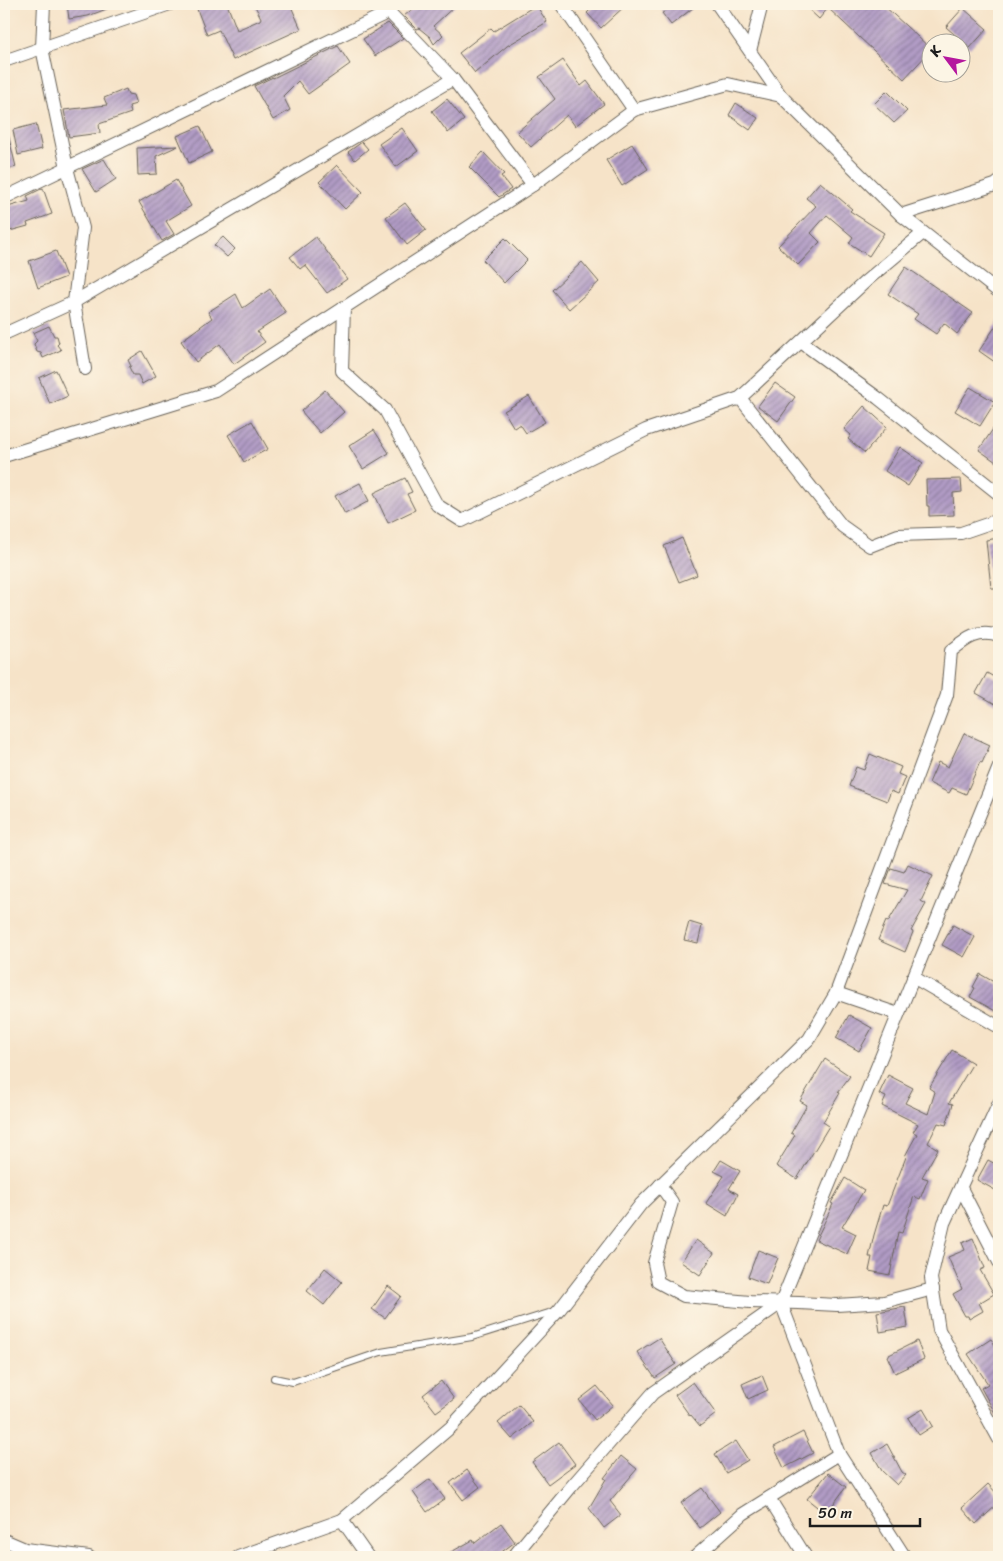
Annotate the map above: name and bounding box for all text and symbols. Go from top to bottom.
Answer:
north arrow [920,32,970,82]
text: K [922,40,949,62]
scale bar [810,1496,920,1528]
text: 50 m [818,1500,853,1526]

